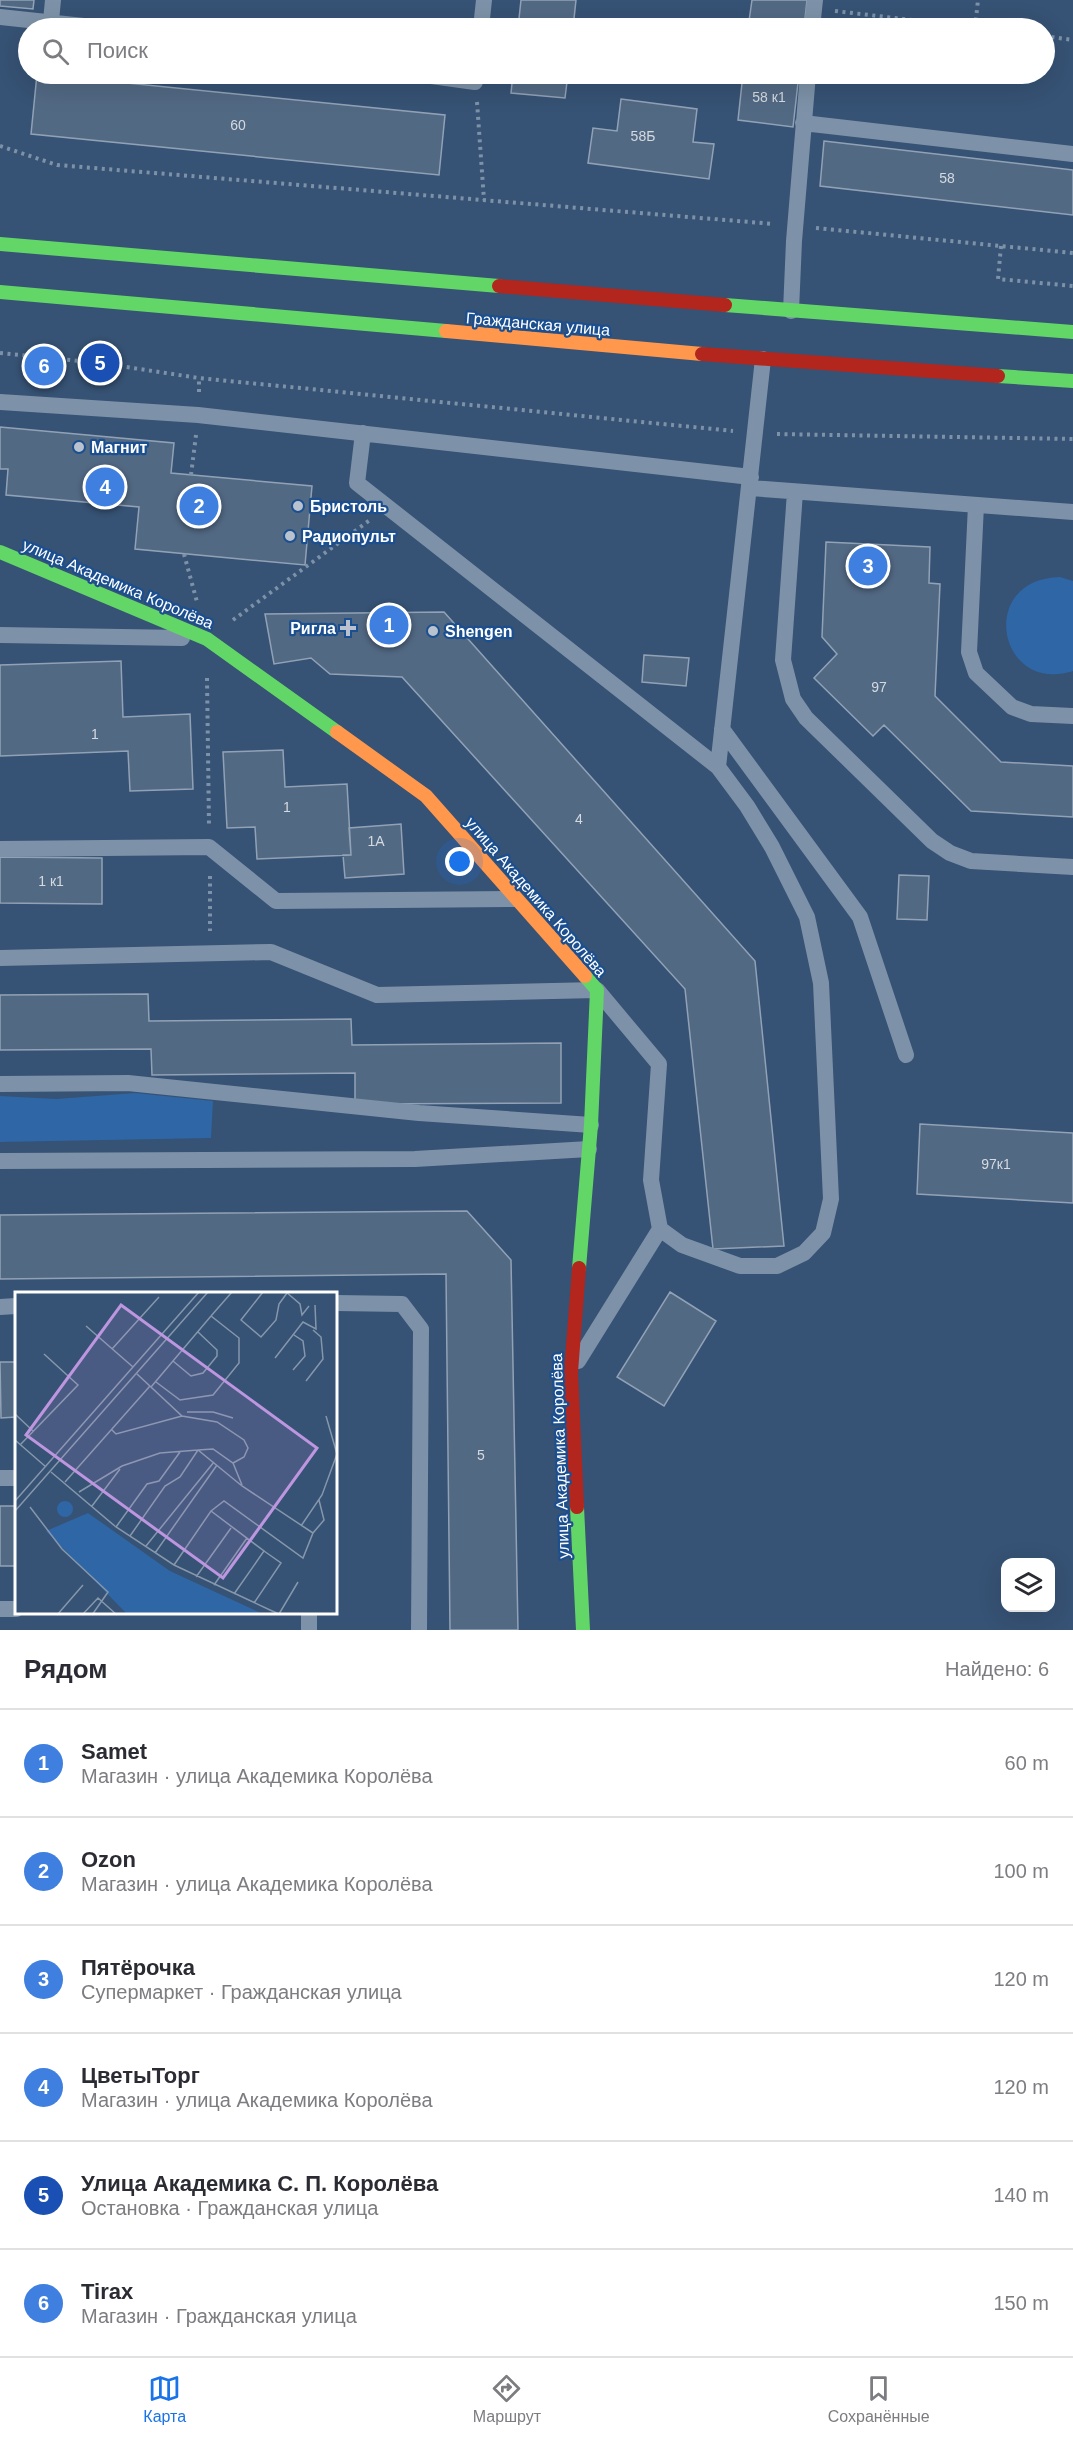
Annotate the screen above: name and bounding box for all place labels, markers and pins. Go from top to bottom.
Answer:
pin: 5 [80,340,120,386]
pin: 6 [24,344,63,388]
place label: Магнит [91,439,148,456]
marker: Магнит [72,440,86,454]
pin: 4 [86,464,124,510]
pin: 2 [180,484,218,528]
place label: Бристоль [310,498,387,515]
marker: Бристоль [291,499,305,513]
place label: Радиопульт [302,528,396,545]
marker: Радиопульт [283,529,297,543]
pin: 3 [848,544,888,588]
pin: 1 [370,602,408,648]
place label: Ригла [290,620,336,637]
marker: Ригла [341,621,355,635]
place label: Shengen [445,623,513,640]
marker: Shengen [426,624,440,638]

